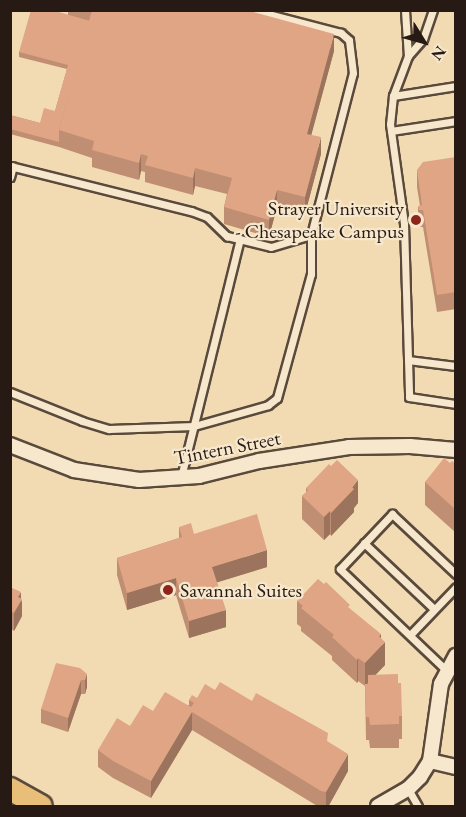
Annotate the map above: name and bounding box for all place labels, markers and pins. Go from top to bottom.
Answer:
place label: Strayer University - Chesapeake Campus [235,196,404,243]
marker: Strayer University - Chesapeake Campus [409,213,423,227]
place label: Savannah Suites [180,578,302,602]
marker: Savannah Suites [161,583,175,597]

